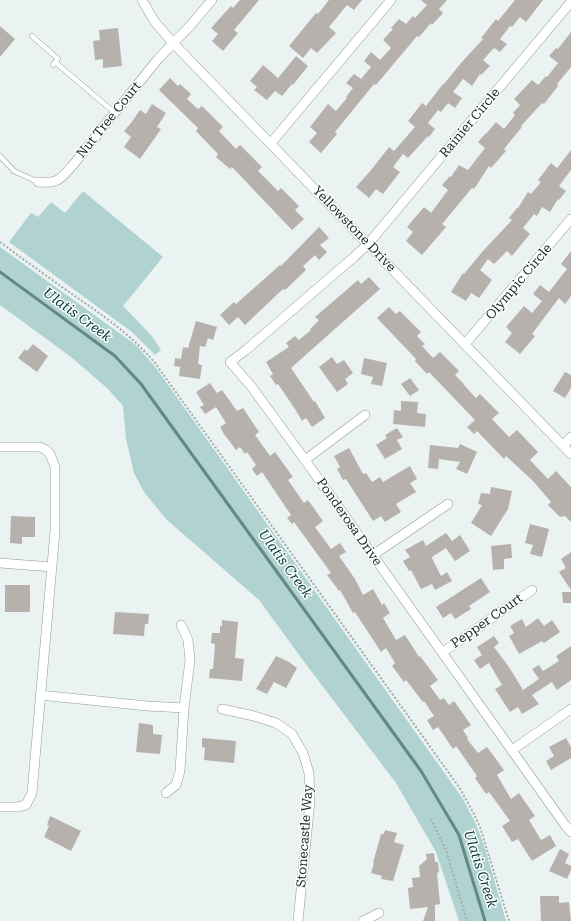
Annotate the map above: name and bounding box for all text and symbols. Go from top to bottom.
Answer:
street label: Nut Tree Court [73,79,145,161]
street label: Rainier Circle [437,85,503,161]
street label: Yellowstone Drive [309,183,399,275]
street label: Olympic Circle [483,241,555,323]
water label: Ulatis Creek [39,285,115,345]
street label: Ponderosa Drive [313,475,385,569]
water label: Ulatis Creek [255,526,315,602]
street label: Pepper Court [448,591,526,651]
street label: Stonecastle Way [294,784,316,888]
water label: Ulatis Creek [460,828,500,910]

